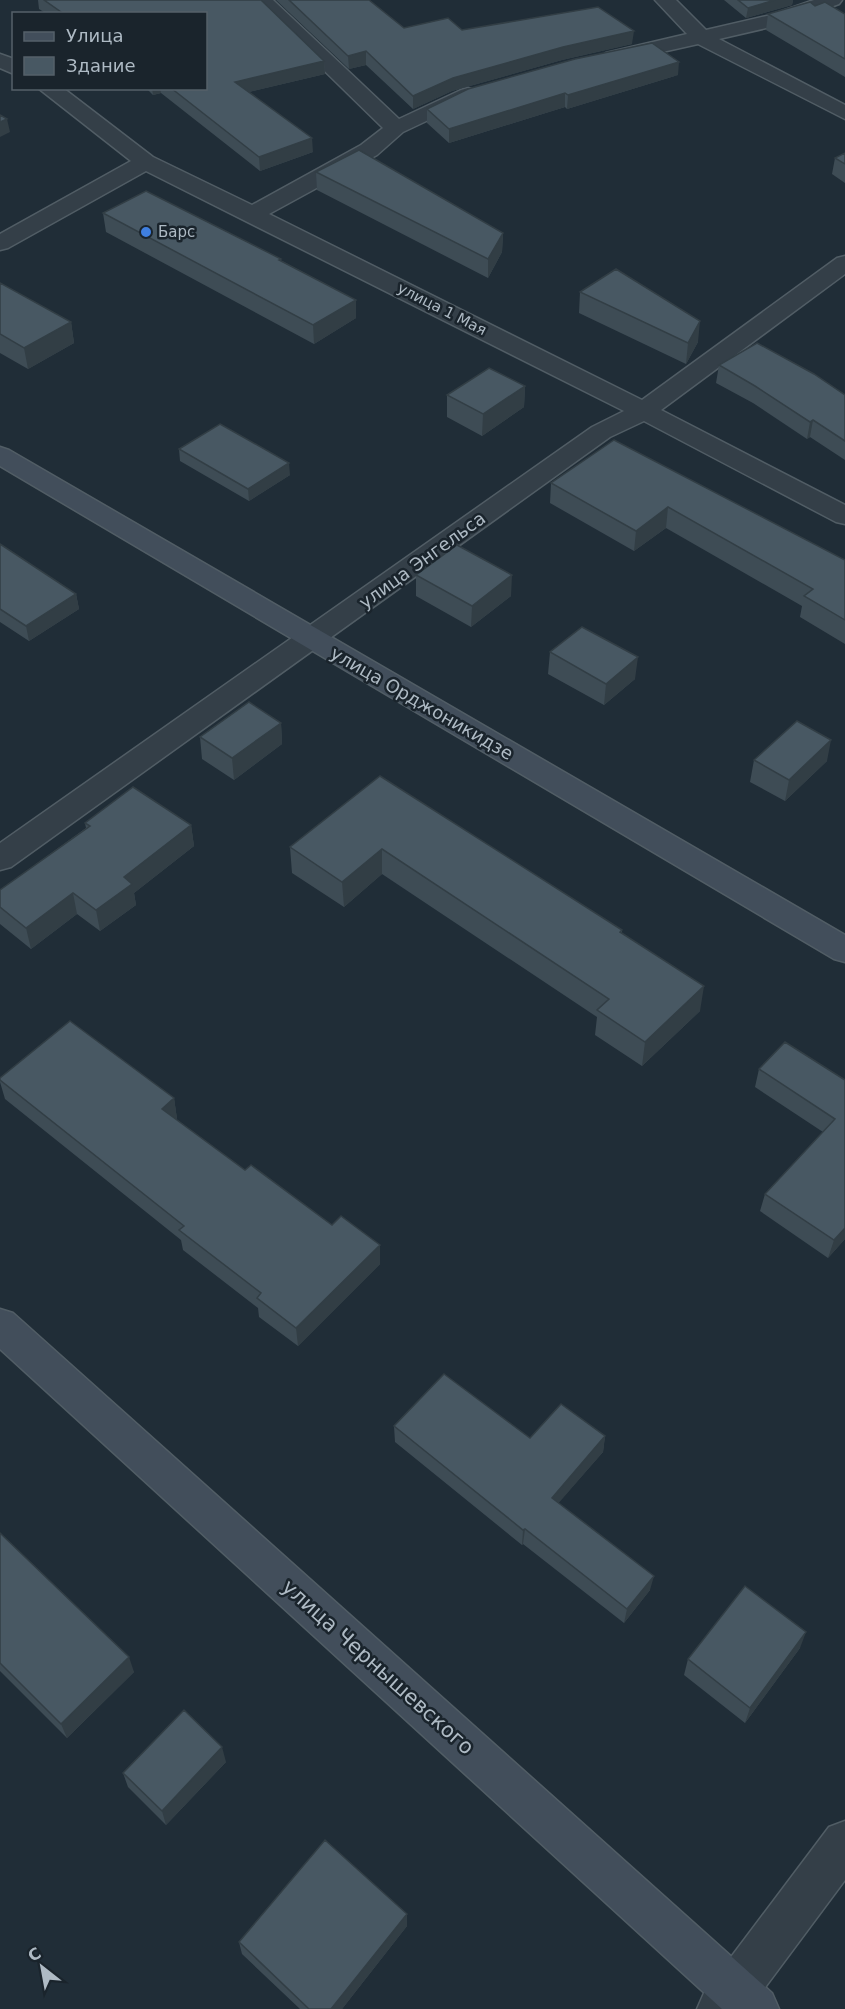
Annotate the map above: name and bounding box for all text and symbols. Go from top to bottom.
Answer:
legend [12,12,207,90]
text: Улица [66,25,123,46]
text: Здание [66,55,136,76]
place label: Барс [158,223,195,241]
marker: Барс [139,225,153,239]
street label: улица 1 Мая [394,279,490,339]
street label: улица Энгельса [355,507,489,613]
street label: улица Орджоникидзе [327,642,517,764]
street label: улица Чернышевского [277,1575,479,1759]
north arrow [12,1937,72,1997]
text: С [25,1943,44,1966]

